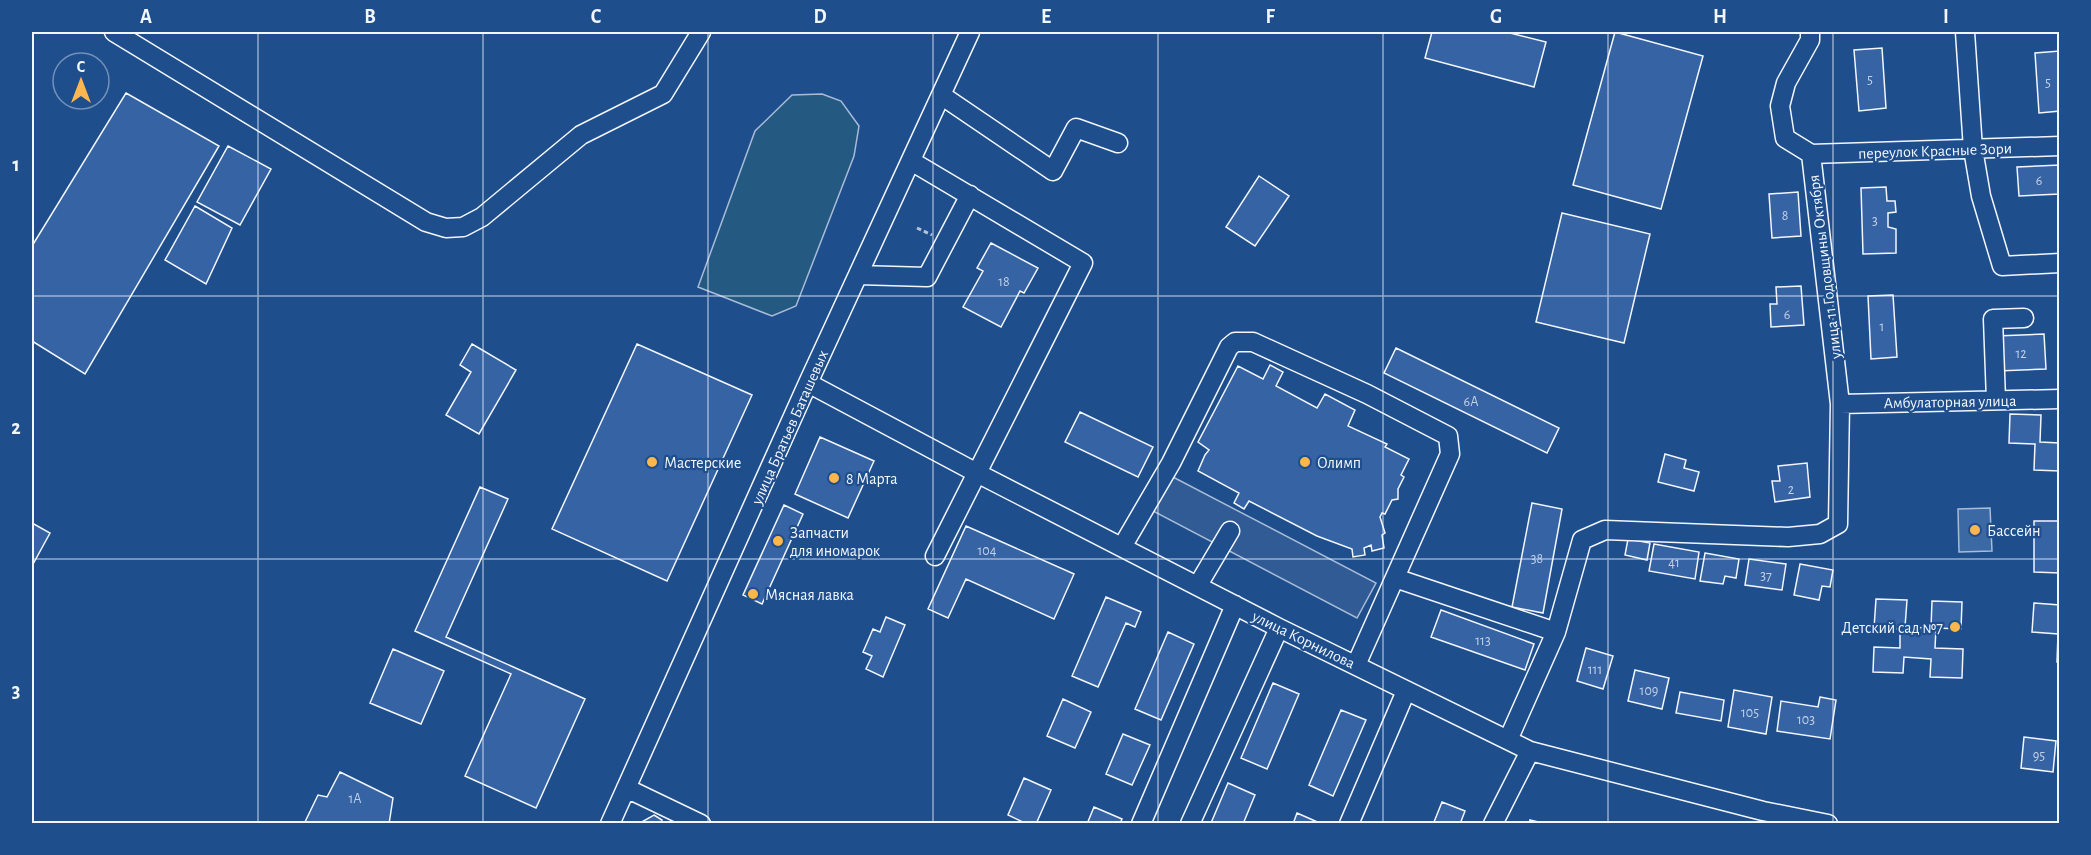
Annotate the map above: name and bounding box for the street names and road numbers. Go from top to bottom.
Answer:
street label: переулок Красные Зори [1858,140,2012,163]
street label: улица 11 Годовщины Октября [1806,174,1845,361]
street label: улица Братьев Баташевых [748,348,832,508]
street label: Амбулаторная улица [1883,393,2017,412]
street label: улица Корнилова [1248,608,1357,673]

